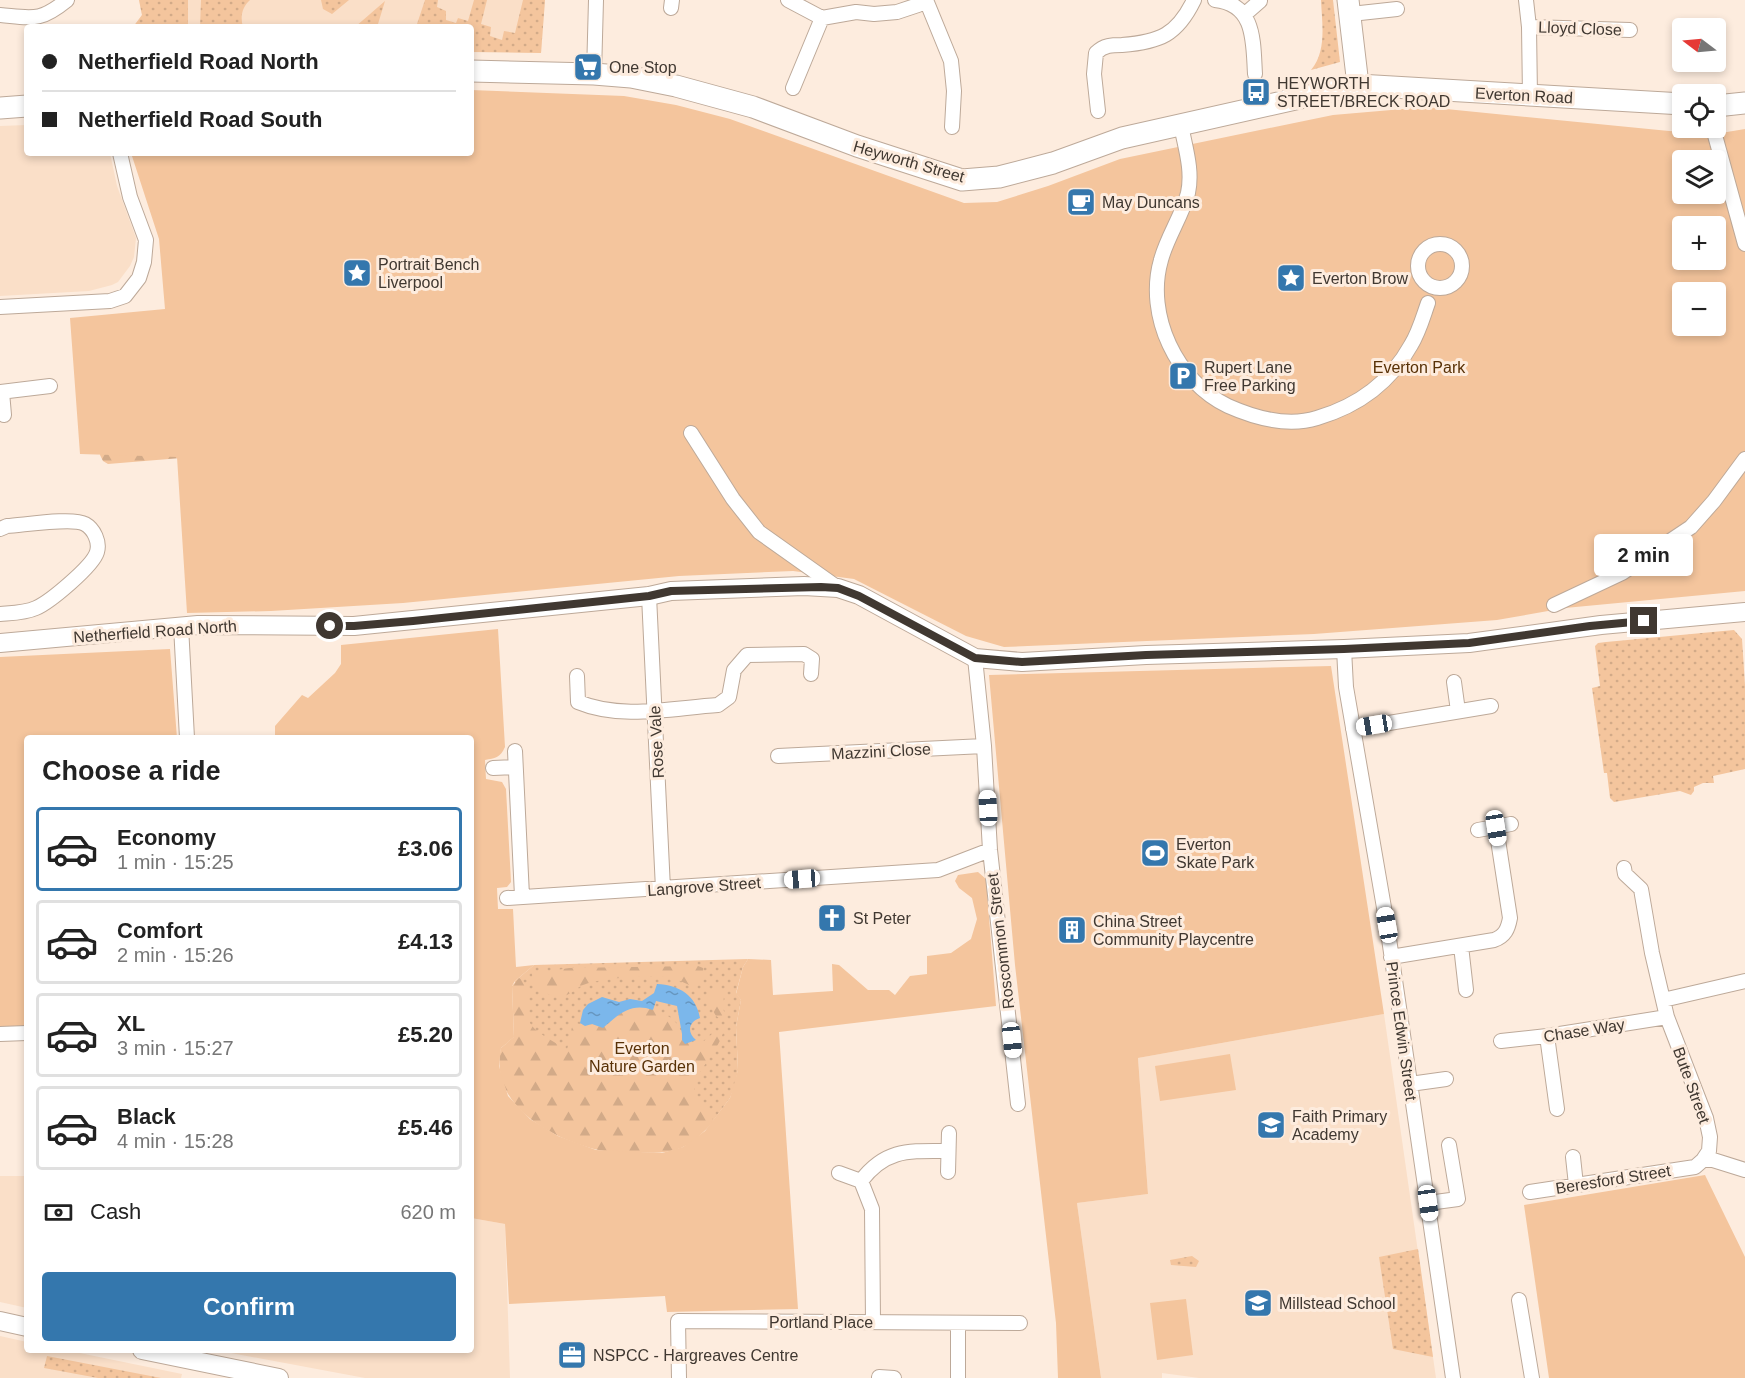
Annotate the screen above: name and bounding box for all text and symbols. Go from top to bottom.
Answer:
north arrow [1672,18,1726,72]
map controls [1672,18,1726,336]
street label: Lloyd Close [1538,19,1622,38]
text: Netherfield Road North [78,49,319,74]
supermarket icon: One Stop [572,51,604,83]
place label: One Stop [609,59,677,76]
place label: HEYWORTH STREET/BRECK ROAD [1277,75,1450,110]
bus stop icon: HEYWORTH STREET/BRECK ROAD [1240,76,1272,108]
street label: Everton Road [1475,84,1573,107]
button: locate [1672,84,1726,138]
text: Netherfield Road South [78,107,322,132]
street label: Heyworth Street [851,137,967,186]
button: layers [1672,150,1726,204]
cafe icon: May Duncans [1065,186,1097,218]
place label: May Duncans [1102,194,1200,211]
button: + [1672,216,1726,270]
place label: Portrait Bench Liverpool [378,256,479,291]
place icon: Portrait Bench Liverpool [341,257,373,289]
place icon: Everton Brow [1275,262,1307,294]
place label: Everton Brow [1312,270,1408,287]
button: − [1672,282,1726,336]
place label: Rupert Lane Free Parking [1204,359,1296,394]
park label: Everton Park [1373,359,1466,376]
parking icon: Rupert Lane Free Parking [1167,360,1199,392]
callout: 2 min [1594,534,1694,576]
text: 2 min [1617,544,1670,566]
route end [1630,607,1657,634]
route start [316,612,343,639]
street label: Netherfield Road North [73,617,237,646]
street label: Rose Vale [646,705,667,779]
car [1355,713,1393,737]
street label: Mazzini Close [831,740,931,763]
text: Choose a ride [42,756,221,786]
car [978,790,998,826]
car [1484,809,1508,847]
icon: car [45,822,99,876]
text: Economy [117,825,216,850]
text: £3.06 [398,836,453,861]
place label: Everton Skate Park [1176,836,1255,871]
sports icon: Everton Skate Park [1139,837,1171,869]
text: 1 min · 15:25 [117,851,234,873]
car [783,869,821,889]
street label: Roscommon Street [984,871,1017,1010]
street label: Langrove Street [647,874,762,899]
church icon: St Peter [816,902,848,934]
car [1375,906,1399,944]
place label: St Peter [853,910,911,927]
place label: China Street Community Playcentre [1093,913,1254,948]
building icon: China Street Community Playcentre [1056,914,1088,946]
icon: car [45,915,99,969]
text: Comfort [117,918,203,943]
text: £4.13 [398,929,453,954]
text: 2 min · 15:26 [117,944,234,966]
street label: Prince Edwin Street [1383,960,1420,1102]
icon: car [45,1008,99,1062]
text: XL [117,1011,145,1036]
street label: Chase Way [1542,1016,1626,1045]
car [1001,1021,1023,1059]
text: £5.20 [398,1022,453,1047]
text: 3 min · 15:27 [117,1037,234,1059]
park label: Everton Nature Garden [589,1040,695,1075]
street label: Bute Street [1670,1045,1713,1126]
icon: car [45,1101,99,1155]
text: Black [117,1104,176,1129]
place label: Faith Primary Academy [1292,1108,1387,1143]
school or university icon: Faith Primary Academy [1255,1109,1287,1141]
text: £5.46 [398,1115,453,1140]
text: 4 min · 15:28 [117,1130,234,1152]
street label: Beresford Street [1554,1162,1672,1197]
car [1417,1184,1439,1222]
icon: cash [42,1196,75,1229]
text: Cash [90,1199,141,1224]
text: 620 m [400,1201,456,1223]
button: Confirm [42,1272,456,1341]
school or university icon: Millstead School [1242,1287,1274,1319]
place label: Millstead School [1279,1295,1396,1312]
street label: Portland Place [769,1314,873,1331]
office icon: NSPCC - Hargreaves Centre [556,1339,588,1371]
place label: NSPCC - Hargreaves Centre [593,1347,799,1364]

